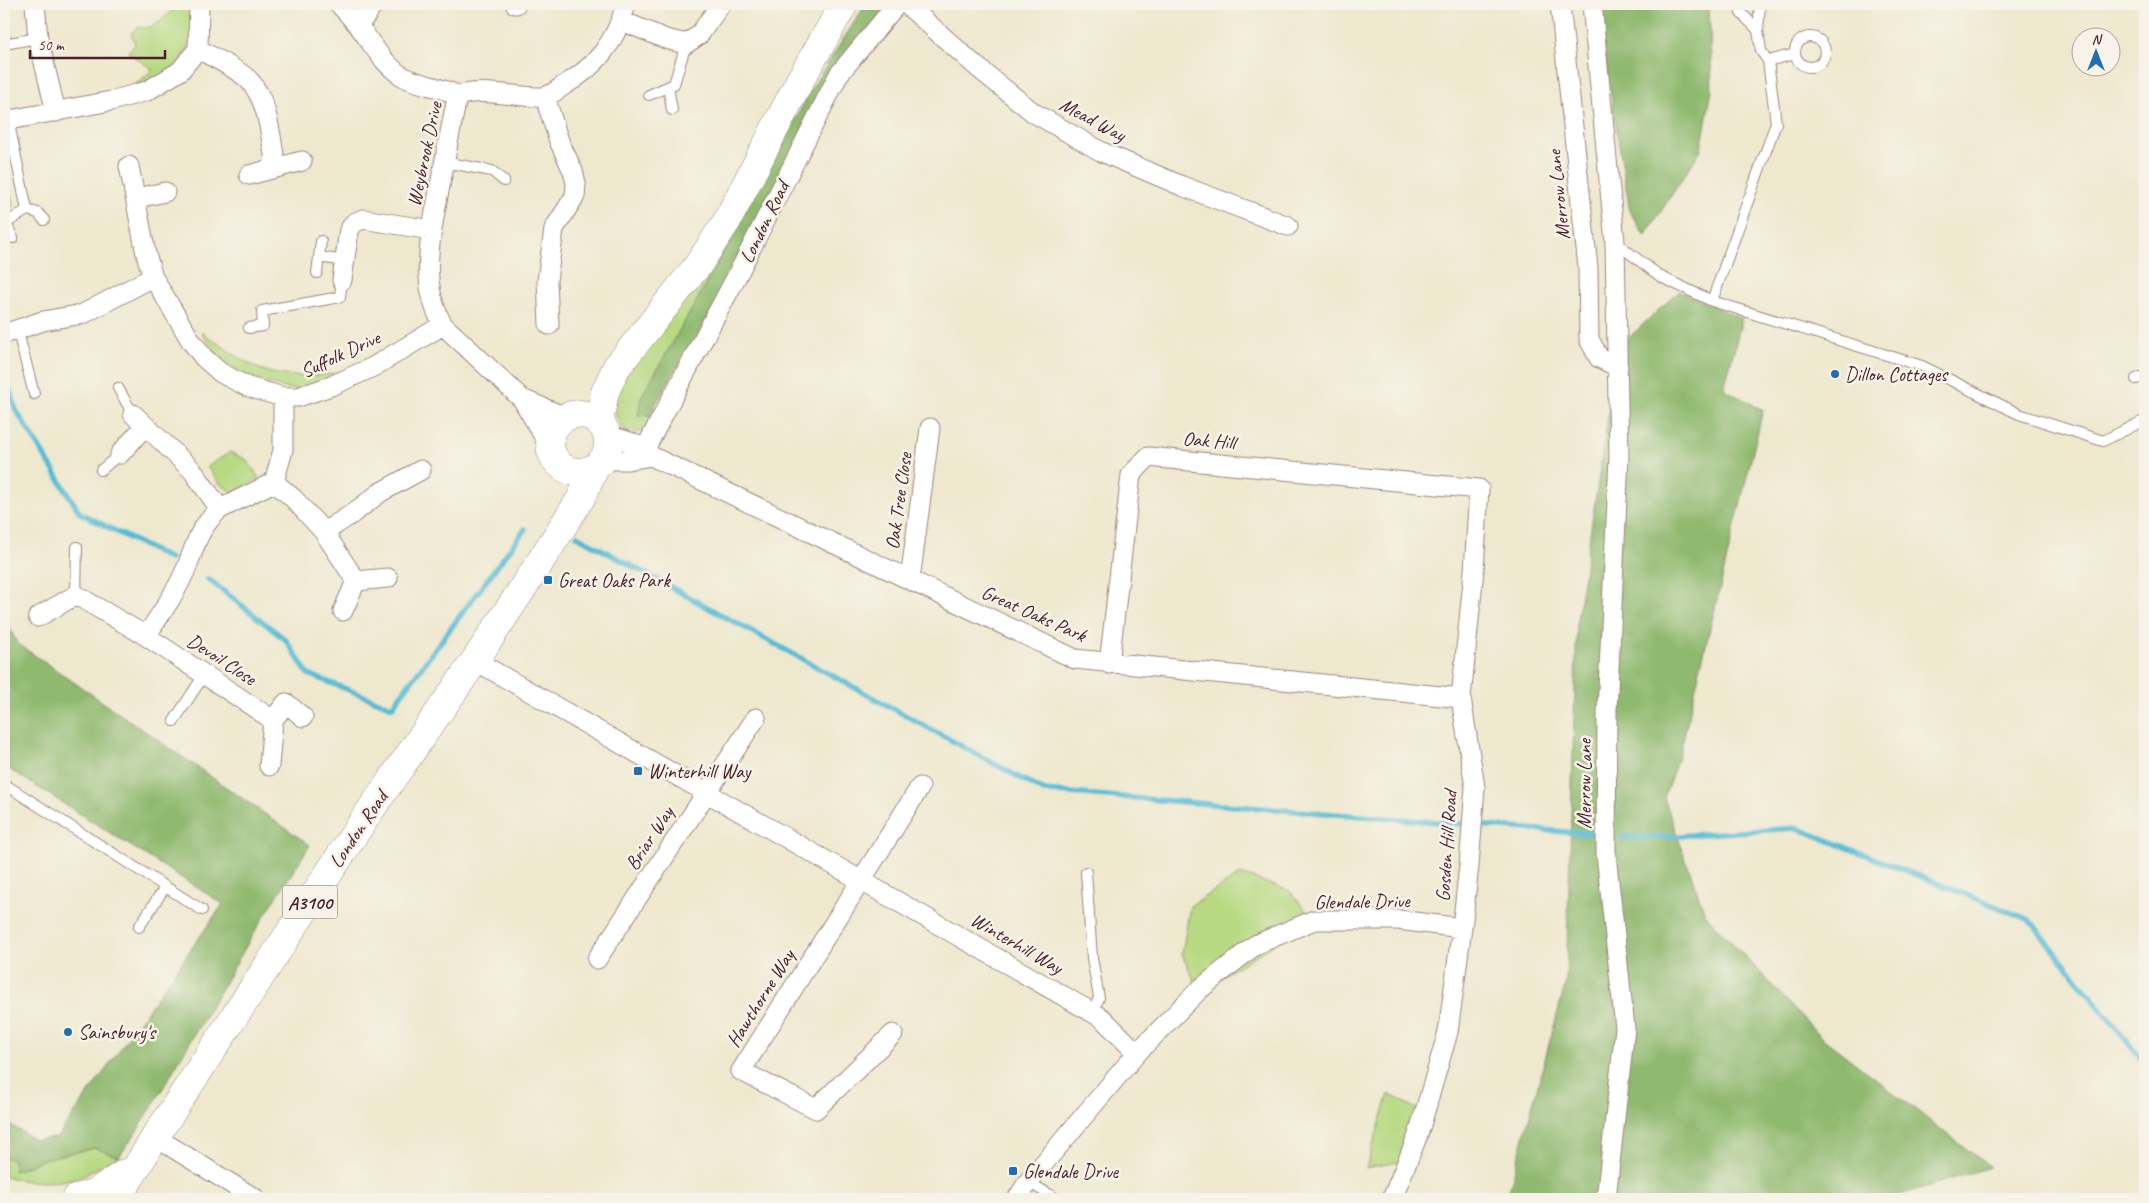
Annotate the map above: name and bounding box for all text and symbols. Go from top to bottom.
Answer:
scale bar [30,28,165,60]
north arrow [2072,28,2122,78]
text: N [2092,31,2103,48]
text: 50 m [38,36,65,55]
street label: Mead Way [1056,92,1131,148]
street label: Weybrook Drive [401,98,448,208]
street label: Merrow Lane [1541,148,1576,241]
street label: London Road [734,175,796,267]
street label: Suffolk Drive [296,325,385,384]
place label: Dillon Cottages [1845,362,1949,387]
marker: Dillon Cottages [1829,368,1841,380]
street label: Oak Hill [1182,426,1240,456]
street label: Oak Tree Close [879,450,918,551]
place label: Great Oaks Park [558,568,671,593]
marker: Great Oaks Park [542,574,554,586]
street label: Great Oaks Park [978,579,1091,648]
street label: Devoil Close [183,628,262,692]
street label: Merrow Lane [1572,738,1597,829]
place label: Winterhill Way [648,759,752,784]
marker: Winterhill Way [632,765,644,777]
street label: London Road [324,783,395,873]
street label: Gosden Hill Road [1430,787,1463,902]
street label: Briar Way [620,800,680,875]
road number: A3100 [282,886,338,919]
street label: Glendale Drive [1314,888,1411,915]
street label: Winterhill Way [966,907,1069,981]
street label: Hawthorne Way [721,943,801,1052]
place label: Sainsbury's [78,1020,157,1045]
marker: Sainsbury's [62,1026,74,1038]
place label: Glendale Drive [1023,1159,1120,1184]
marker: Glendale Drive [1007,1165,1019,1177]

